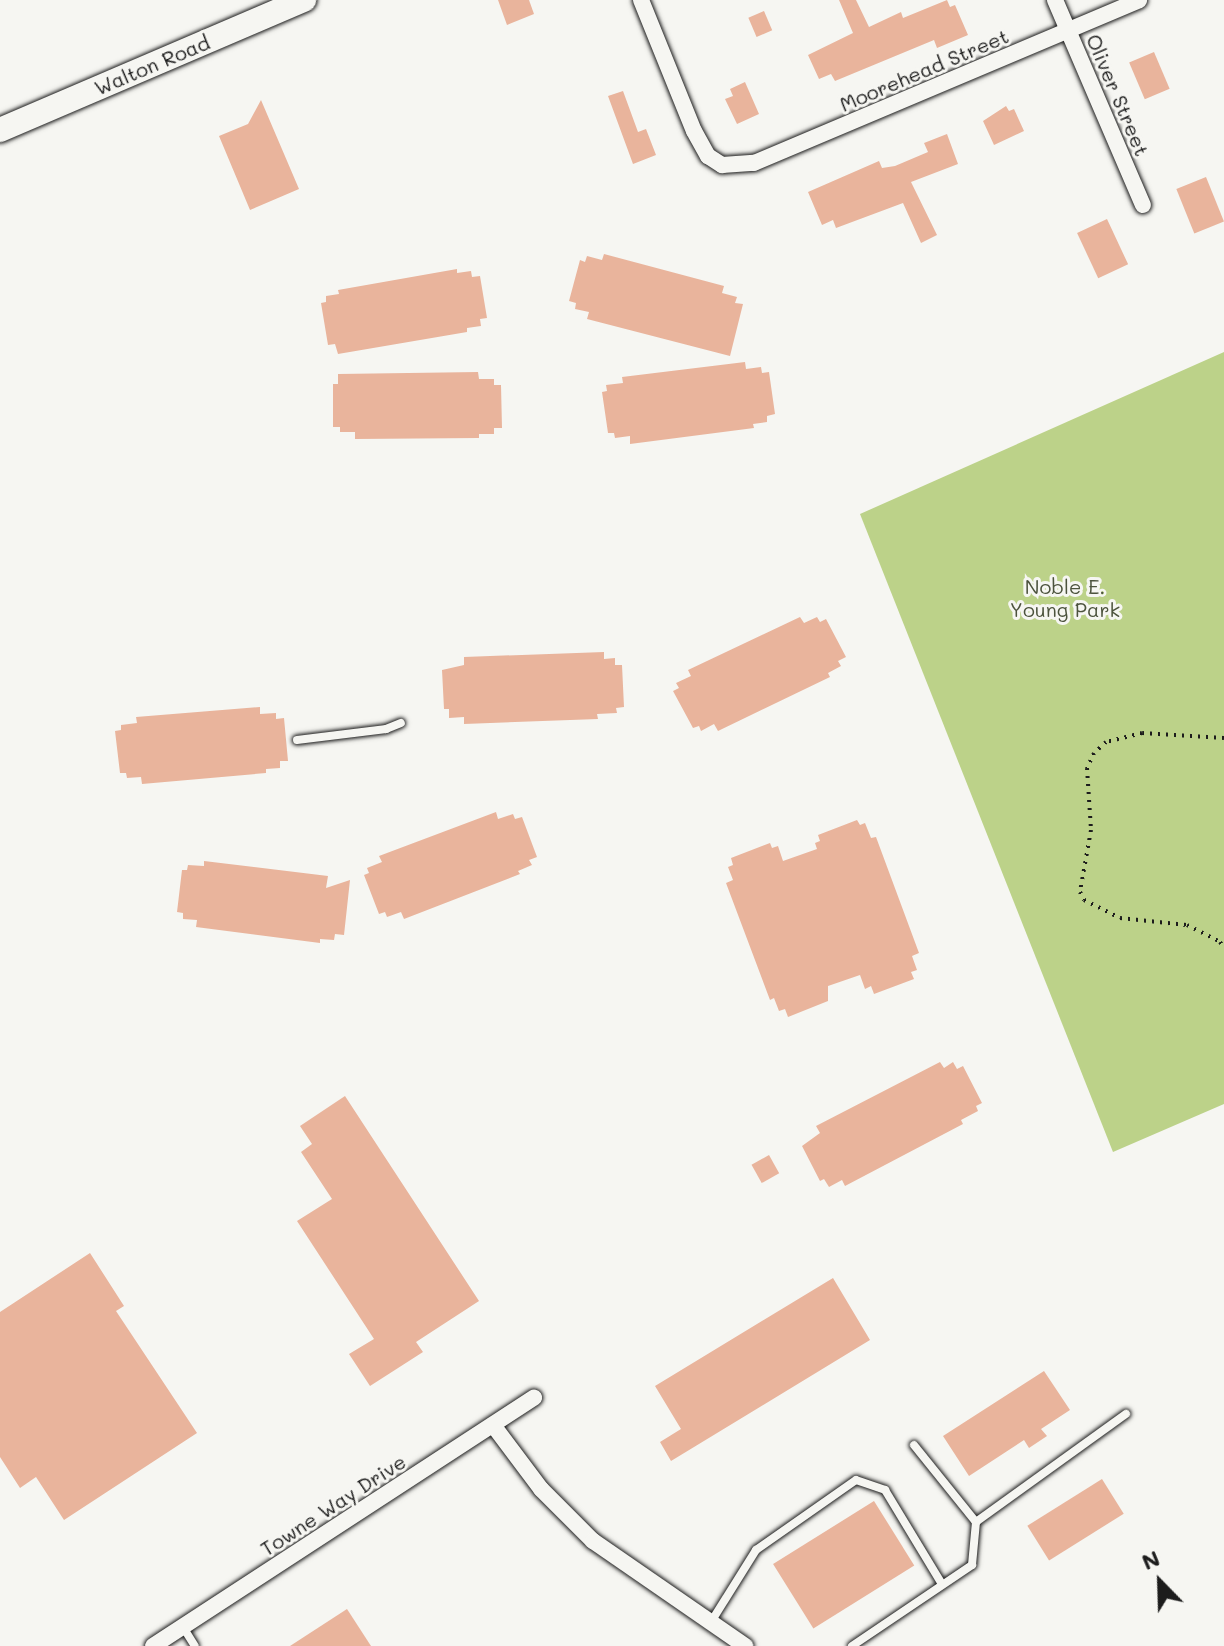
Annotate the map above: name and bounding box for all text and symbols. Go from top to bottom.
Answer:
street label: Moorehead Street [836,24,1012,116]
street label: Walton Road [91,30,213,100]
street label: Oliver Street [1082,30,1154,160]
park label: Noble E. Young Park [1010,575,1120,622]
street label: Towne Way Drive [256,1449,410,1561]
north arrow [1120,1542,1200,1622]
text: N [1137,1543,1164,1576]

